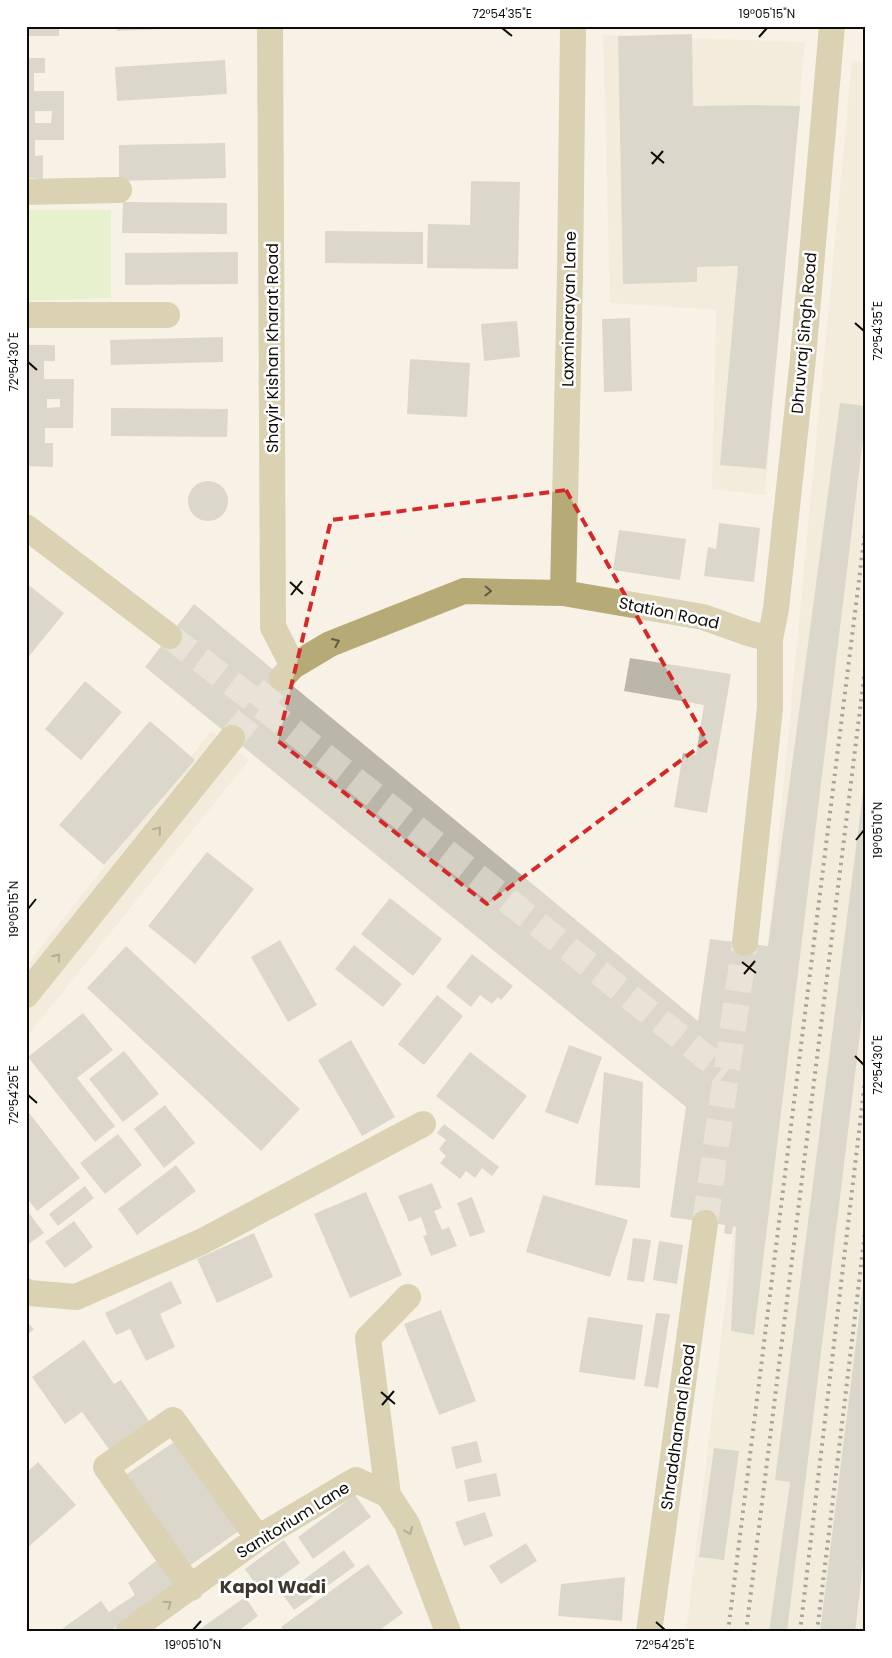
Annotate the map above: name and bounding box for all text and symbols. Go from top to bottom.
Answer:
text: 72°54'35"E [472,5,532,22]
text: 19°05'15"N [739,5,795,22]
street label: Laxminarayan Lane [556,231,582,387]
street label: Shayir Kishan Kharat Road [261,243,284,453]
street label: Dhruvraj Singh Road [785,251,823,415]
text: 72°54'35"E [869,301,886,361]
text: 72°54'30"E [5,332,22,392]
one-way arrow [484,586,492,596]
street label: Station Road [617,591,721,635]
one-way arrow [331,638,339,648]
text: 19°05'10"N [869,802,886,858]
one-way arrow [153,827,161,836]
text: 19°05'15"N [5,881,22,937]
one-way arrow [51,954,59,963]
text: 72°54'30"E [869,1035,886,1095]
text: 72°54'25"E [5,1065,22,1125]
street label: Shraddhanand Road [655,1343,701,1511]
street label: Sanitorium Lane [232,1476,354,1564]
one-way arrow [403,1526,414,1535]
district label: Kapol Wadi [220,1574,326,1599]
one-way arrow [162,1601,172,1610]
text: 19°05'10"N [165,1636,221,1653]
text: 72°54'25"E [635,1636,695,1653]

